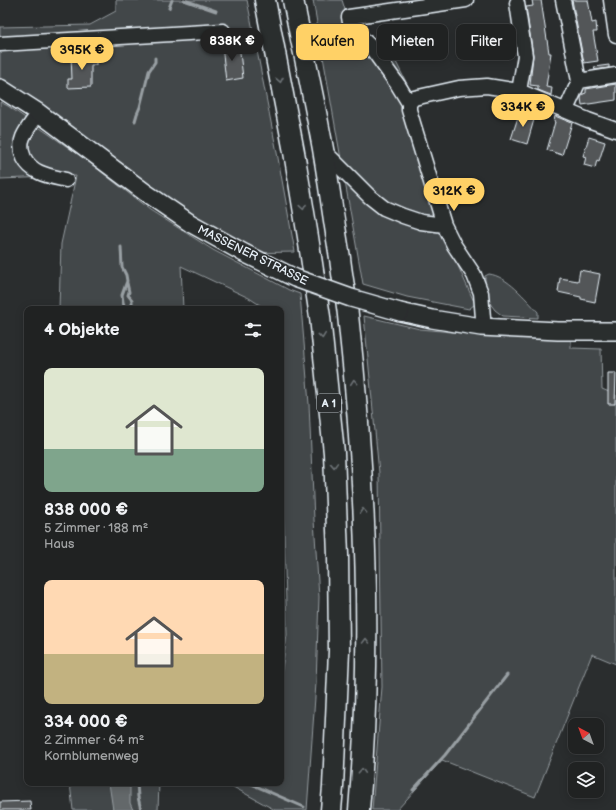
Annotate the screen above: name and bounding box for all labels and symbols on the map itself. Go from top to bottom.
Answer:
pin: 838K € [199,28,265,62]
pin: 395K € [49,37,115,71]
one-way arrow [276,76,284,83]
pin: 334K € [490,94,556,128]
pin: 312K € [421,178,487,212]
one-way arrow [299,204,307,210]
street label: MASSENER STRASSE [195,222,311,289]
one-way arrow [317,333,326,339]
one-way arrow [350,379,359,385]
road number: A 1 [317,394,341,412]
one-way arrow [330,462,338,468]
one-way arrow [359,508,368,514]
one-way arrow [362,638,370,644]
north arrow [568,718,604,754]
one-way arrow [357,768,366,774]

